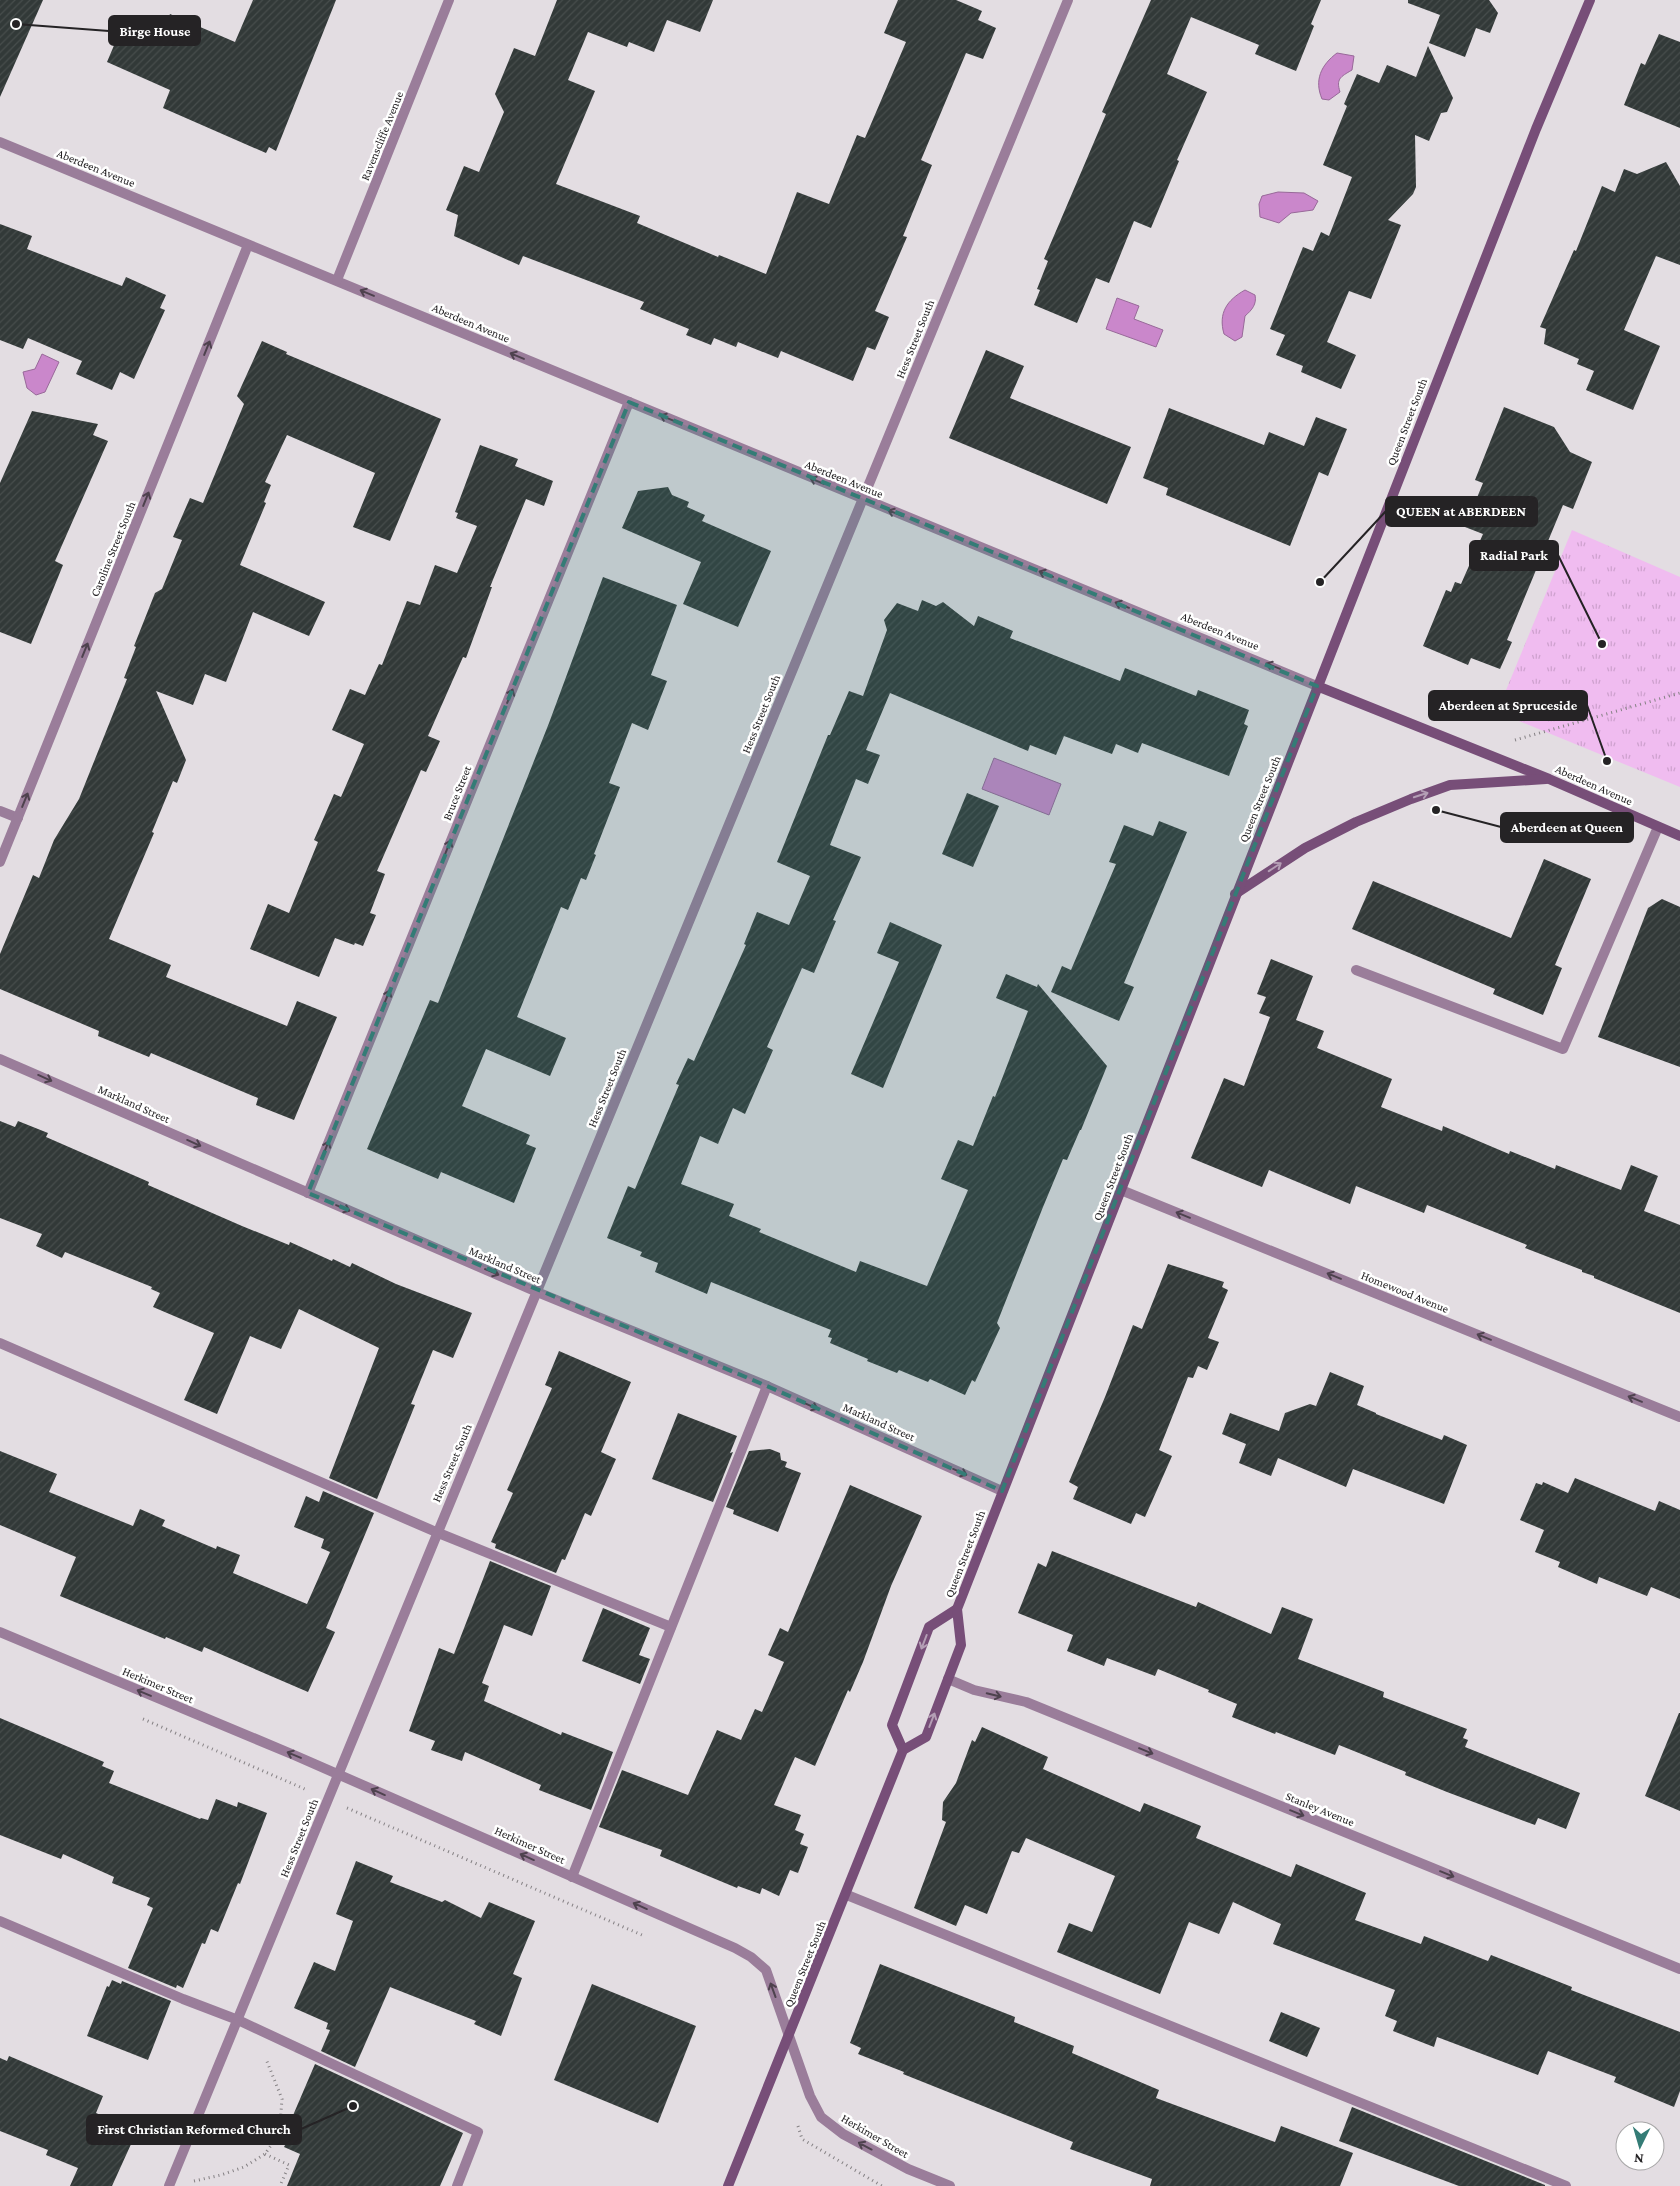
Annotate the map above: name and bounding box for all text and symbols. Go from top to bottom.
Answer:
callout: Birge House [109,16,200,45]
text: Birge House [120,23,191,39]
street label: Ravenscliffe Avenue [358,89,406,183]
street label: Aberdeen Avenue [55,146,137,190]
one-way arrow [360,287,375,297]
street label: Hess Street South [893,297,937,380]
street label: Aberdeen Avenue [430,300,512,346]
one-way arrow [203,341,212,356]
one-way arrow [510,350,525,360]
street label: Queen Street South [1384,376,1430,468]
one-way arrow [660,413,675,423]
street label: Aberdeen Avenue [803,457,885,501]
one-way arrow [810,475,825,485]
one-way arrow [142,492,151,507]
callout: QUEEN at ABERDEEN [1386,497,1537,526]
street label: Caroline Street South [87,499,139,599]
text: QUEEN at ABERDEEN [1396,503,1527,519]
one-way arrow [888,508,903,517]
callout: Radial Park [1470,541,1558,570]
text: Radial Park [1480,547,1548,563]
one-way arrow [1039,569,1054,578]
one-way arrow [1115,600,1130,609]
street label: Aberdeen Avenue [1179,609,1261,653]
one-way arrow [82,642,91,657]
one-way arrow [1266,661,1281,670]
street label: Hess Street South [739,672,783,755]
one-way arrow [505,689,515,704]
callout: Aberdeen at Spruceside [1429,691,1587,720]
text: Aberdeen at Spruceside [1438,697,1578,713]
street label: Queen Street South [1236,753,1284,844]
street label: Aberdeen Avenue [1553,762,1635,808]
street label: Bruce Street [440,763,475,822]
one-way arrow [1412,790,1428,800]
one-way arrow [20,793,30,808]
callout: Aberdeen at Queen [1501,813,1633,842]
text: Aberdeen at Queen [1510,819,1623,835]
one-way arrow [444,840,454,855]
one-way arrow [1268,862,1282,872]
one-way arrow [383,990,392,1005]
street label: Hess Street South [585,1046,629,1129]
one-way arrow [37,1074,52,1084]
street label: Markland Street [96,1082,173,1127]
street label: Queen Street South [1090,1131,1136,1223]
one-way arrow [186,1139,201,1149]
one-way arrow [322,1141,331,1156]
one-way arrow [335,1204,350,1213]
one-way arrow [1176,1210,1191,1219]
street label: Markland Street [467,1243,544,1287]
one-way arrow [484,1268,499,1278]
street label: Homewood Avenue [1359,1268,1451,1316]
one-way arrow [1327,1271,1342,1280]
one-way arrow [1477,1332,1492,1342]
one-way arrow [1628,1393,1643,1403]
street label: Markland Street [841,1400,918,1445]
one-way arrow [803,1401,818,1411]
street label: Hess Street South [429,1421,475,1504]
one-way arrow [952,1467,967,1477]
street label: Queen Street South [942,1508,988,1600]
one-way arrow [919,1634,928,1649]
street label: Herkimer Street [120,1664,197,1707]
one-way arrow [137,1687,152,1697]
one-way arrow [986,1691,1002,1700]
one-way arrow [928,1713,937,1729]
one-way arrow [1138,1747,1153,1757]
one-way arrow [287,1750,302,1760]
one-way arrow [371,1786,386,1796]
street label: Stanley Avenue [1284,1789,1356,1829]
street label: Hess Street South [277,1796,321,1879]
one-way arrow [1289,1808,1304,1818]
street label: Herkimer Street [493,1823,568,1867]
one-way arrow [520,1852,535,1862]
one-way arrow [1439,1870,1454,1879]
one-way arrow [633,1901,648,1911]
street label: Queen Street South [781,1918,829,2009]
one-way arrow [768,1983,777,1998]
street label: Herkimer Street [839,2111,912,2162]
callout: First Christian Reformed Church [87,2115,301,2144]
text: First Christian Reformed Church [97,2121,291,2137]
north arrow [1615,2121,1665,2171]
one-way arrow [858,2141,873,2150]
text: N [1633,2151,1644,2167]

